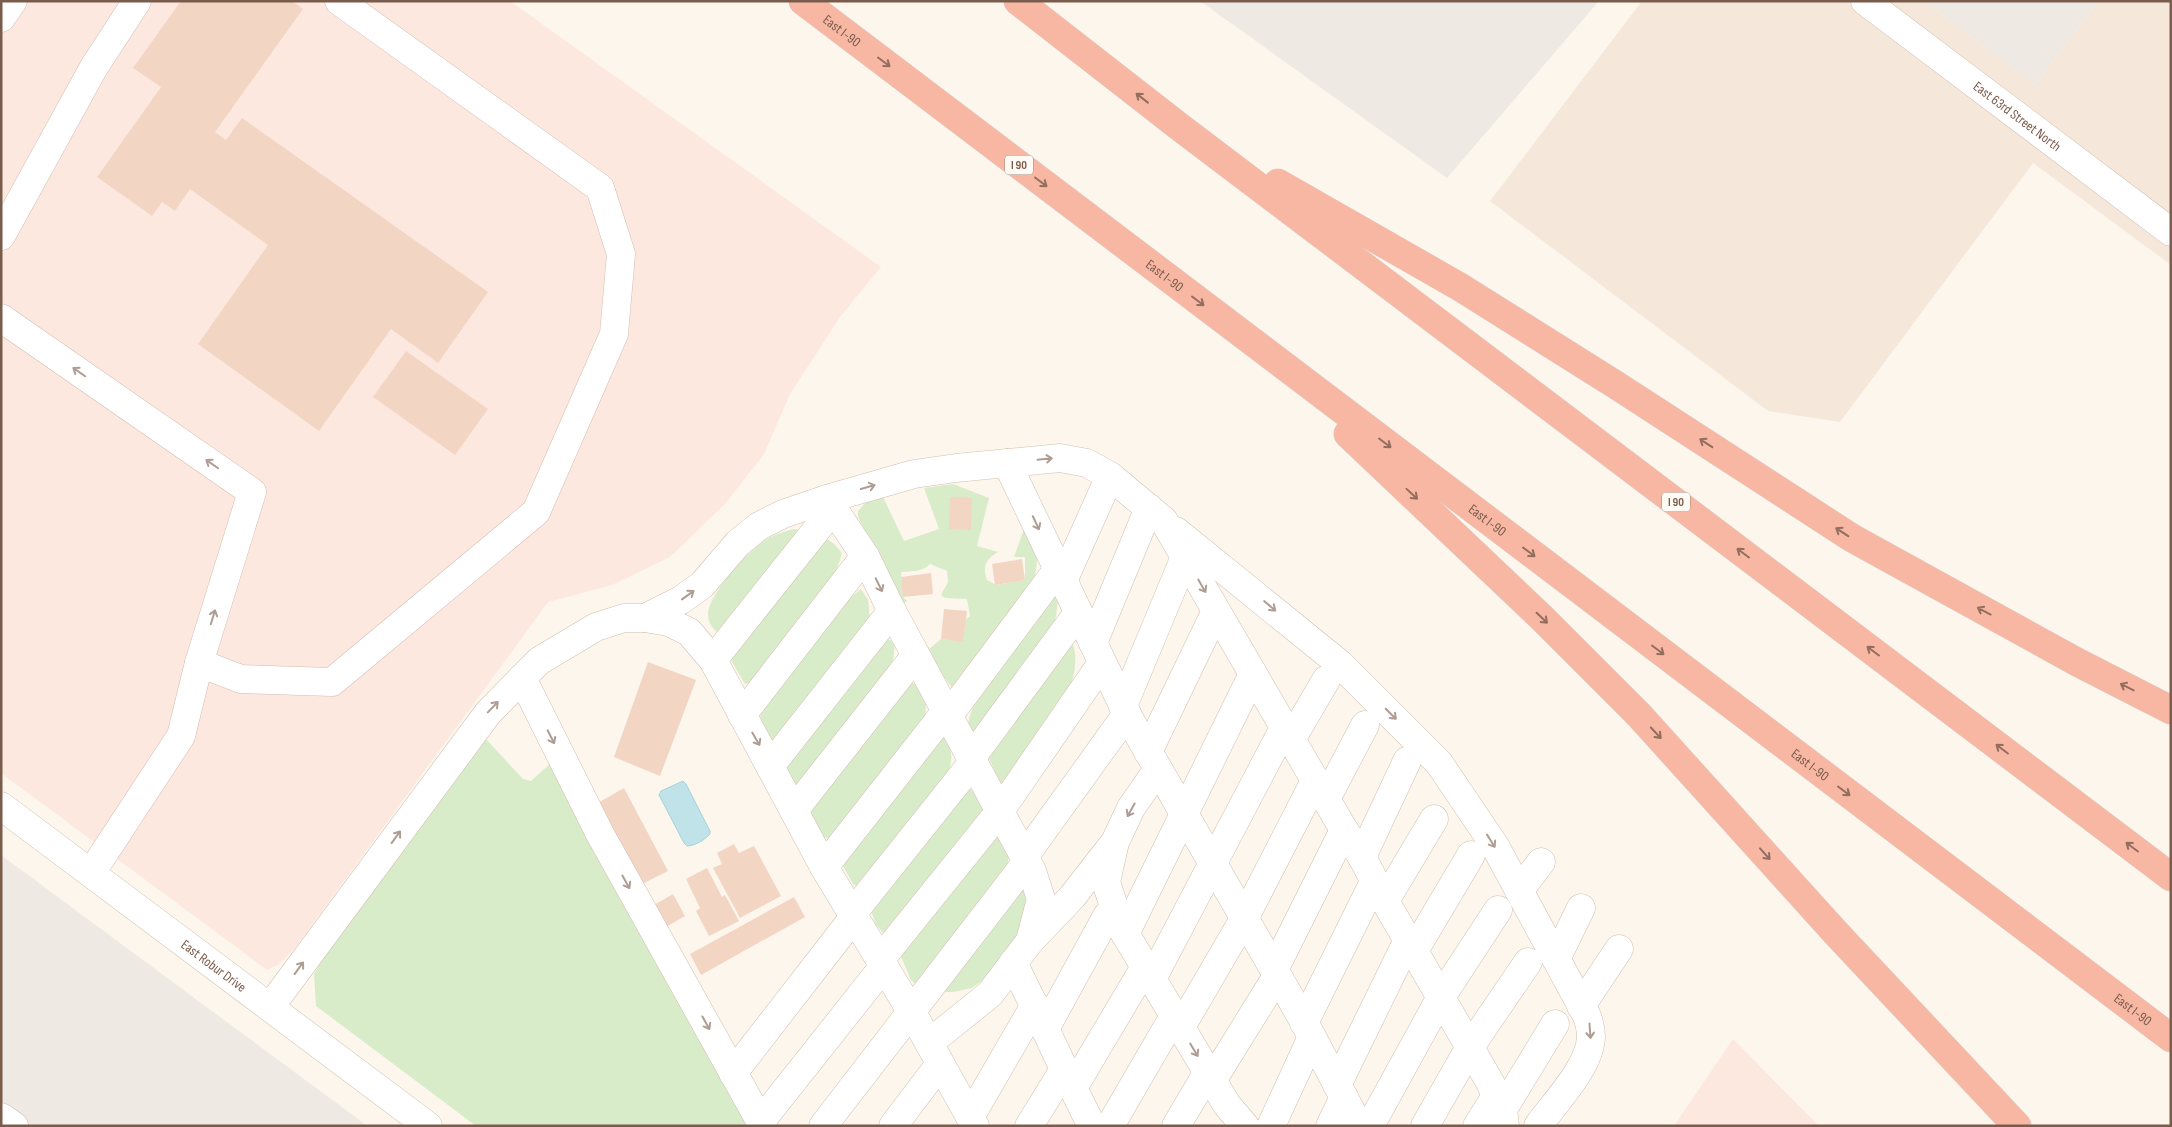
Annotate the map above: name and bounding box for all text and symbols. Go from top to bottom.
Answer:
street label: East I-90 [820,11,864,51]
one-way arrow [877,57,891,67]
street label: East 63rd Street North [1970,78,2064,155]
one-way arrow [1136,93,1149,104]
road number: I 90 [1005,156,1033,174]
one-way arrow [1034,176,1047,187]
street label: East I-90 [1142,256,1187,295]
one-way arrow [1191,296,1205,306]
one-way arrow [72,367,86,377]
one-way arrow [1379,438,1392,449]
one-way arrow [1699,438,1713,448]
one-way arrow [1037,454,1053,464]
one-way arrow [205,459,219,469]
one-way arrow [859,482,875,491]
one-way arrow [1405,488,1418,500]
road number: I 90 [1662,492,1690,512]
street label: East I-90 [1465,501,1509,540]
one-way arrow [1031,515,1041,530]
one-way arrow [1836,526,1850,536]
one-way arrow [1522,547,1536,557]
one-way arrow [1736,548,1750,558]
one-way arrow [875,577,885,592]
one-way arrow [1197,579,1207,593]
one-way arrow [681,590,695,600]
one-way arrow [1263,600,1276,611]
one-way arrow [1977,606,1991,616]
one-way arrow [209,609,219,625]
one-way arrow [1535,612,1548,624]
one-way arrow [1651,645,1665,655]
one-way arrow [1866,646,1880,656]
one-way arrow [2120,682,2135,692]
one-way arrow [487,701,499,714]
one-way arrow [1385,708,1397,720]
one-way arrow [1650,727,1662,740]
one-way arrow [546,730,556,745]
one-way arrow [751,731,761,745]
one-way arrow [1996,744,2009,755]
street label: East I-90 [1788,745,1832,785]
one-way arrow [1837,785,1850,796]
one-way arrow [1126,802,1136,817]
one-way arrow [391,830,401,844]
one-way arrow [1486,834,1497,848]
one-way arrow [2126,842,2139,853]
one-way arrow [1760,847,1771,860]
one-way arrow [621,874,631,889]
street label: East Robur Drive [178,936,249,996]
one-way arrow [294,961,304,975]
street label: East I-90 [2111,990,2155,1029]
one-way arrow [701,1016,711,1030]
one-way arrow [1585,1023,1594,1039]
one-way arrow [1190,1042,1200,1056]

